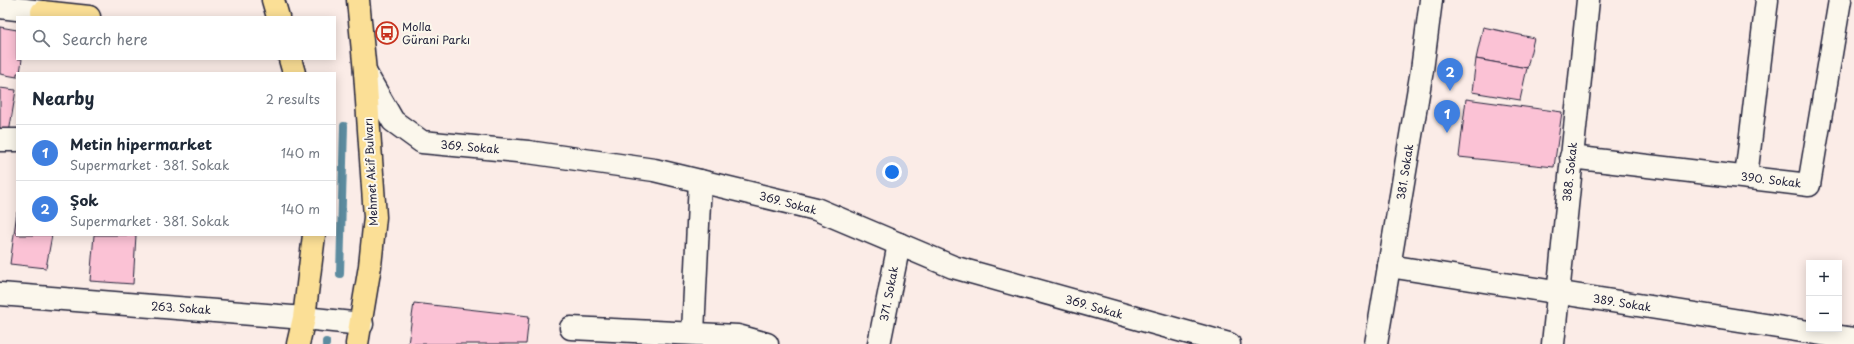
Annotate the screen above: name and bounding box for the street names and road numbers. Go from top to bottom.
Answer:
street label: Mehmet Akif Bulvarı [359,118,382,226]
street label: 369. Sokak [440,135,501,158]
street label: 388. Sokak [1558,140,1581,203]
street label: 381. Sokak [1392,142,1417,201]
street label: 390. Sokak [1740,167,1803,192]
street label: 369. Sokak [757,187,820,219]
street label: 371. Sokak [875,264,902,323]
street label: 389. Sokak [1592,289,1653,316]
street label: 369. Sokak [1063,290,1126,323]
street label: 263. Sokak [150,297,212,318]

